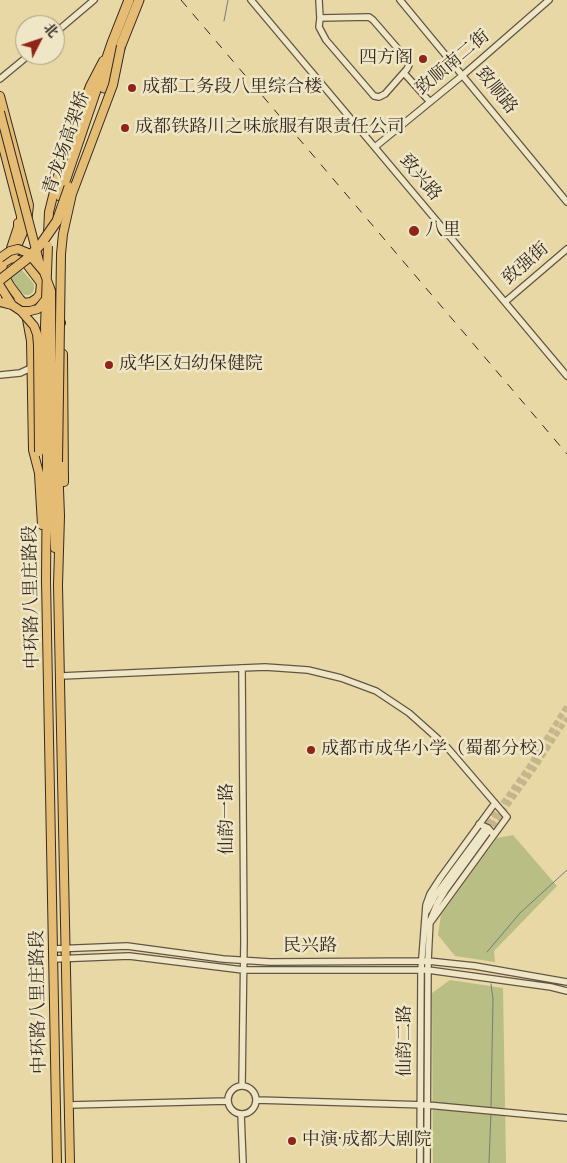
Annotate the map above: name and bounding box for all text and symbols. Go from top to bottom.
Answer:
north arrow [15,15,65,65]
text: 北 [40,20,62,41]
street label: 致顺南二街 [412,26,494,100]
place label: 四方阁 [359,48,413,70]
marker: 四方阁 [417,53,429,65]
street label: 致顺路 [471,63,521,119]
place label: 成都工务段八里综合楼 [142,77,322,99]
marker: 成都工务段八里综合楼 [126,82,138,94]
street label: 青龙场高架桥 [39,88,95,198]
place label: 成都铁路川之味旅服有限责任公司 [135,117,405,139]
marker: 成都铁路川之味旅服有限责任公司 [119,122,131,134]
street label: 致兴路 [394,150,446,206]
place label: 八里 [425,220,461,242]
marker: 八里 [407,224,421,238]
street label: 致强街 [499,238,553,290]
place label: 成华区妇幼保健院 [119,354,263,376]
marker: 成华区妇幼保健院 [103,359,115,371]
street label: 中环路八里庄路段 [20,525,44,669]
place label: 成都市成华小学（蜀都分校） [321,739,555,761]
marker: 成都市成华小学（蜀都分校） [305,744,317,756]
street label: 仙韵一路 [217,783,239,855]
street label: 中环路八里庄路段 [27,930,51,1074]
street label: 民兴路 [283,936,337,958]
street label: 仙韵二路 [395,1005,417,1077]
place label: 中演·成都大剧院 [302,1130,432,1152]
marker: 中演·成都大剧院 [286,1135,298,1147]

